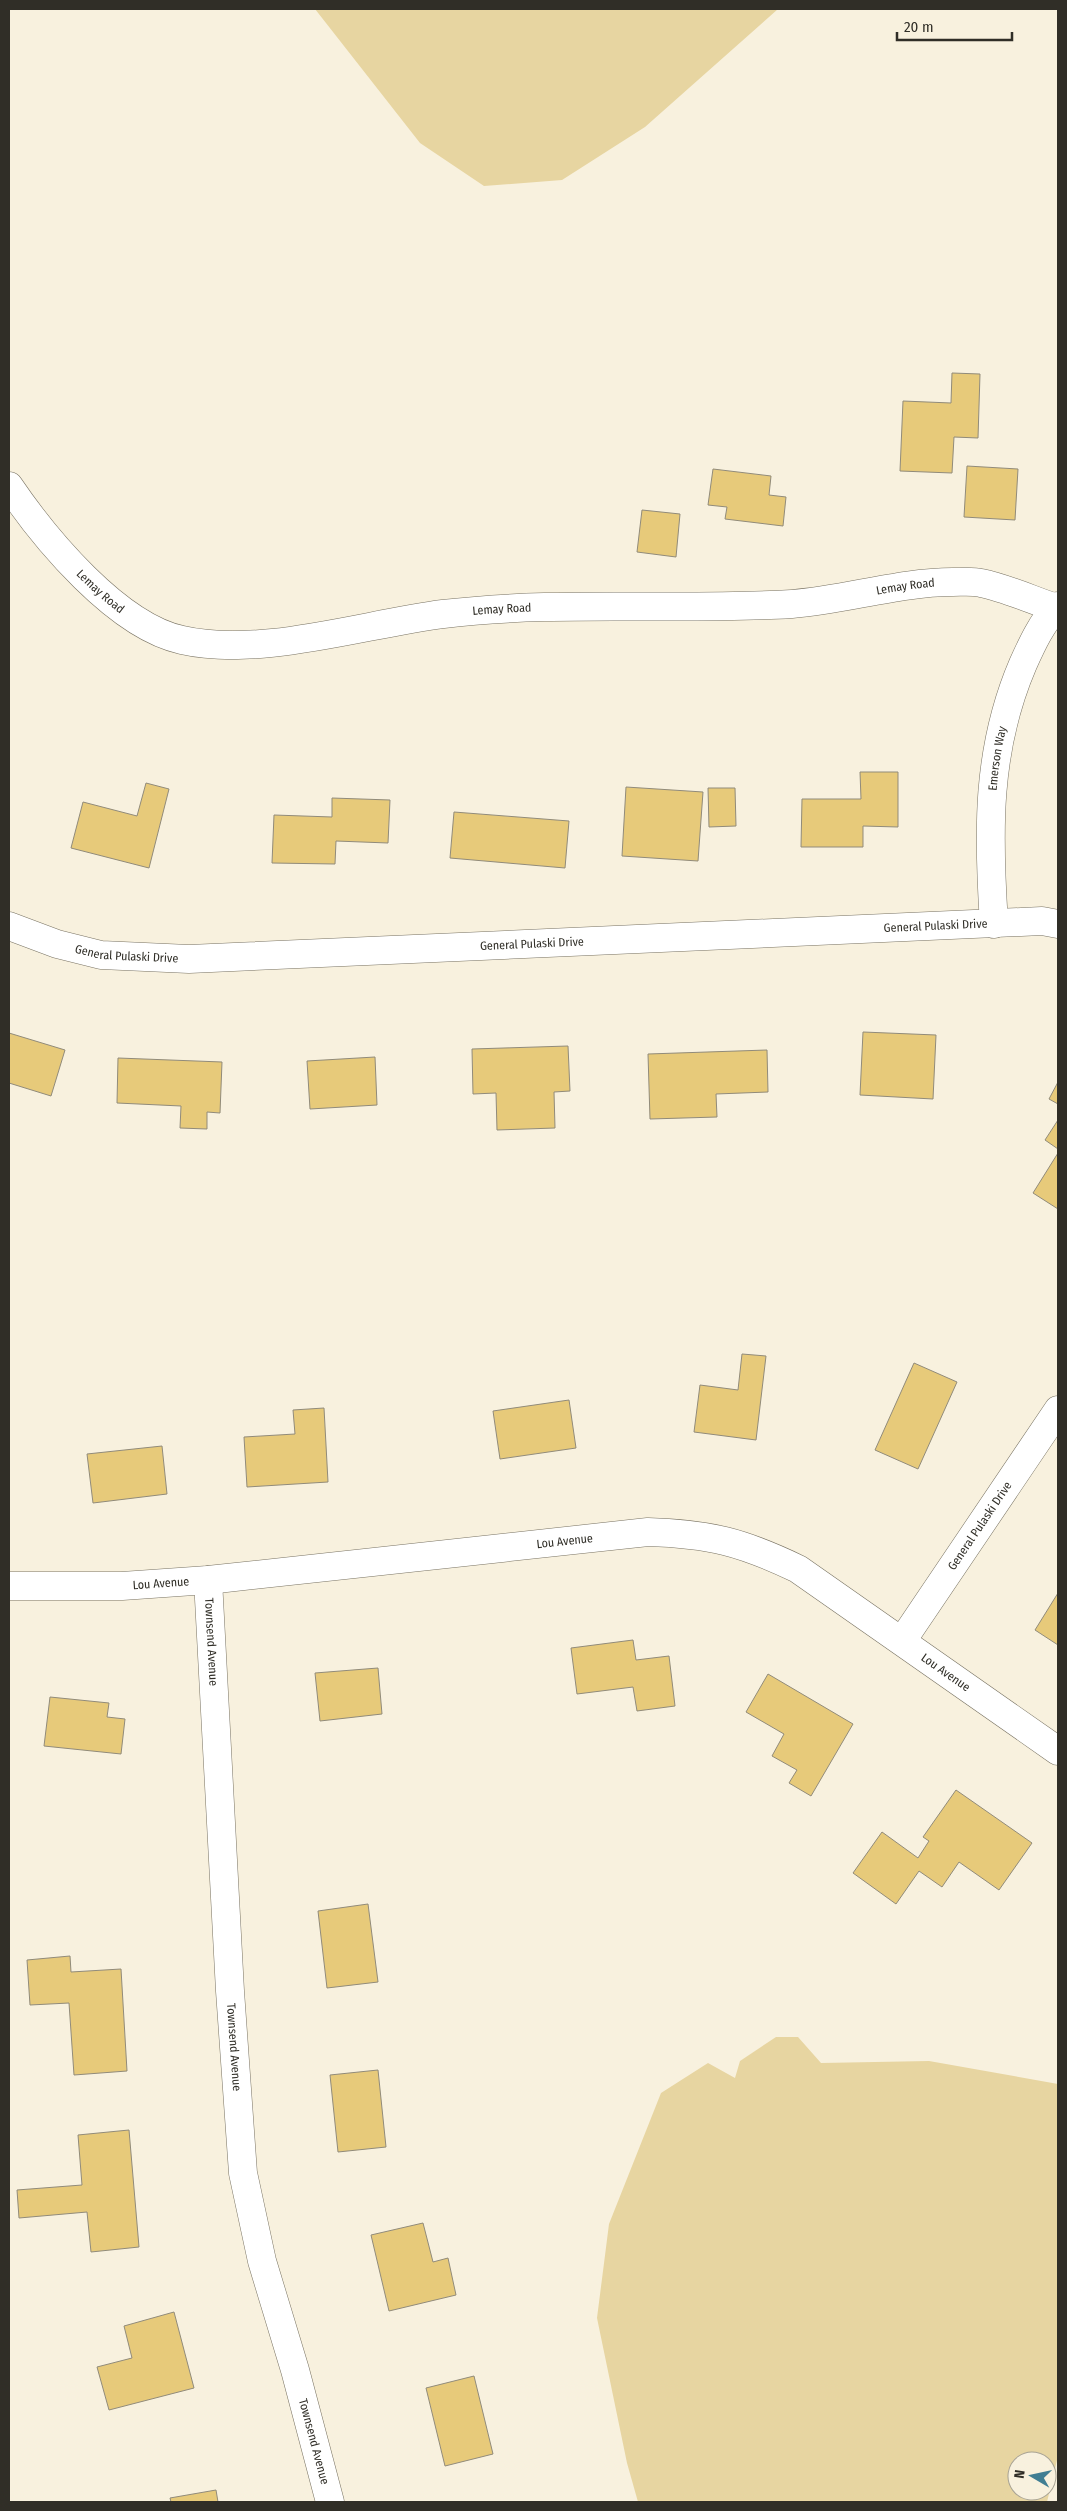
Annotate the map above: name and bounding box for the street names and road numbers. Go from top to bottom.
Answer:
street label: Lemay Road [74,567,127,616]
street label: Lemay Road [875,576,935,598]
street label: Lemay Road [472,600,532,618]
street label: Emerson Way [986,724,1009,791]
street label: General Pulaski Drive [883,916,988,935]
street label: General Pulaski Drive [480,934,584,953]
street label: General Pulaski Drive [74,942,179,966]
street label: General Pulaski Drive [945,1479,1015,1573]
street label: Lou Avenue [536,1531,594,1551]
street label: Lou Avenue [132,1574,190,1592]
street label: Townsend Avenue [202,1598,221,1686]
street label: Lou Avenue [918,1650,973,1694]
street label: Townsend Avenue [224,2003,244,2092]
street label: Townsend Avenue [296,2397,332,2486]

